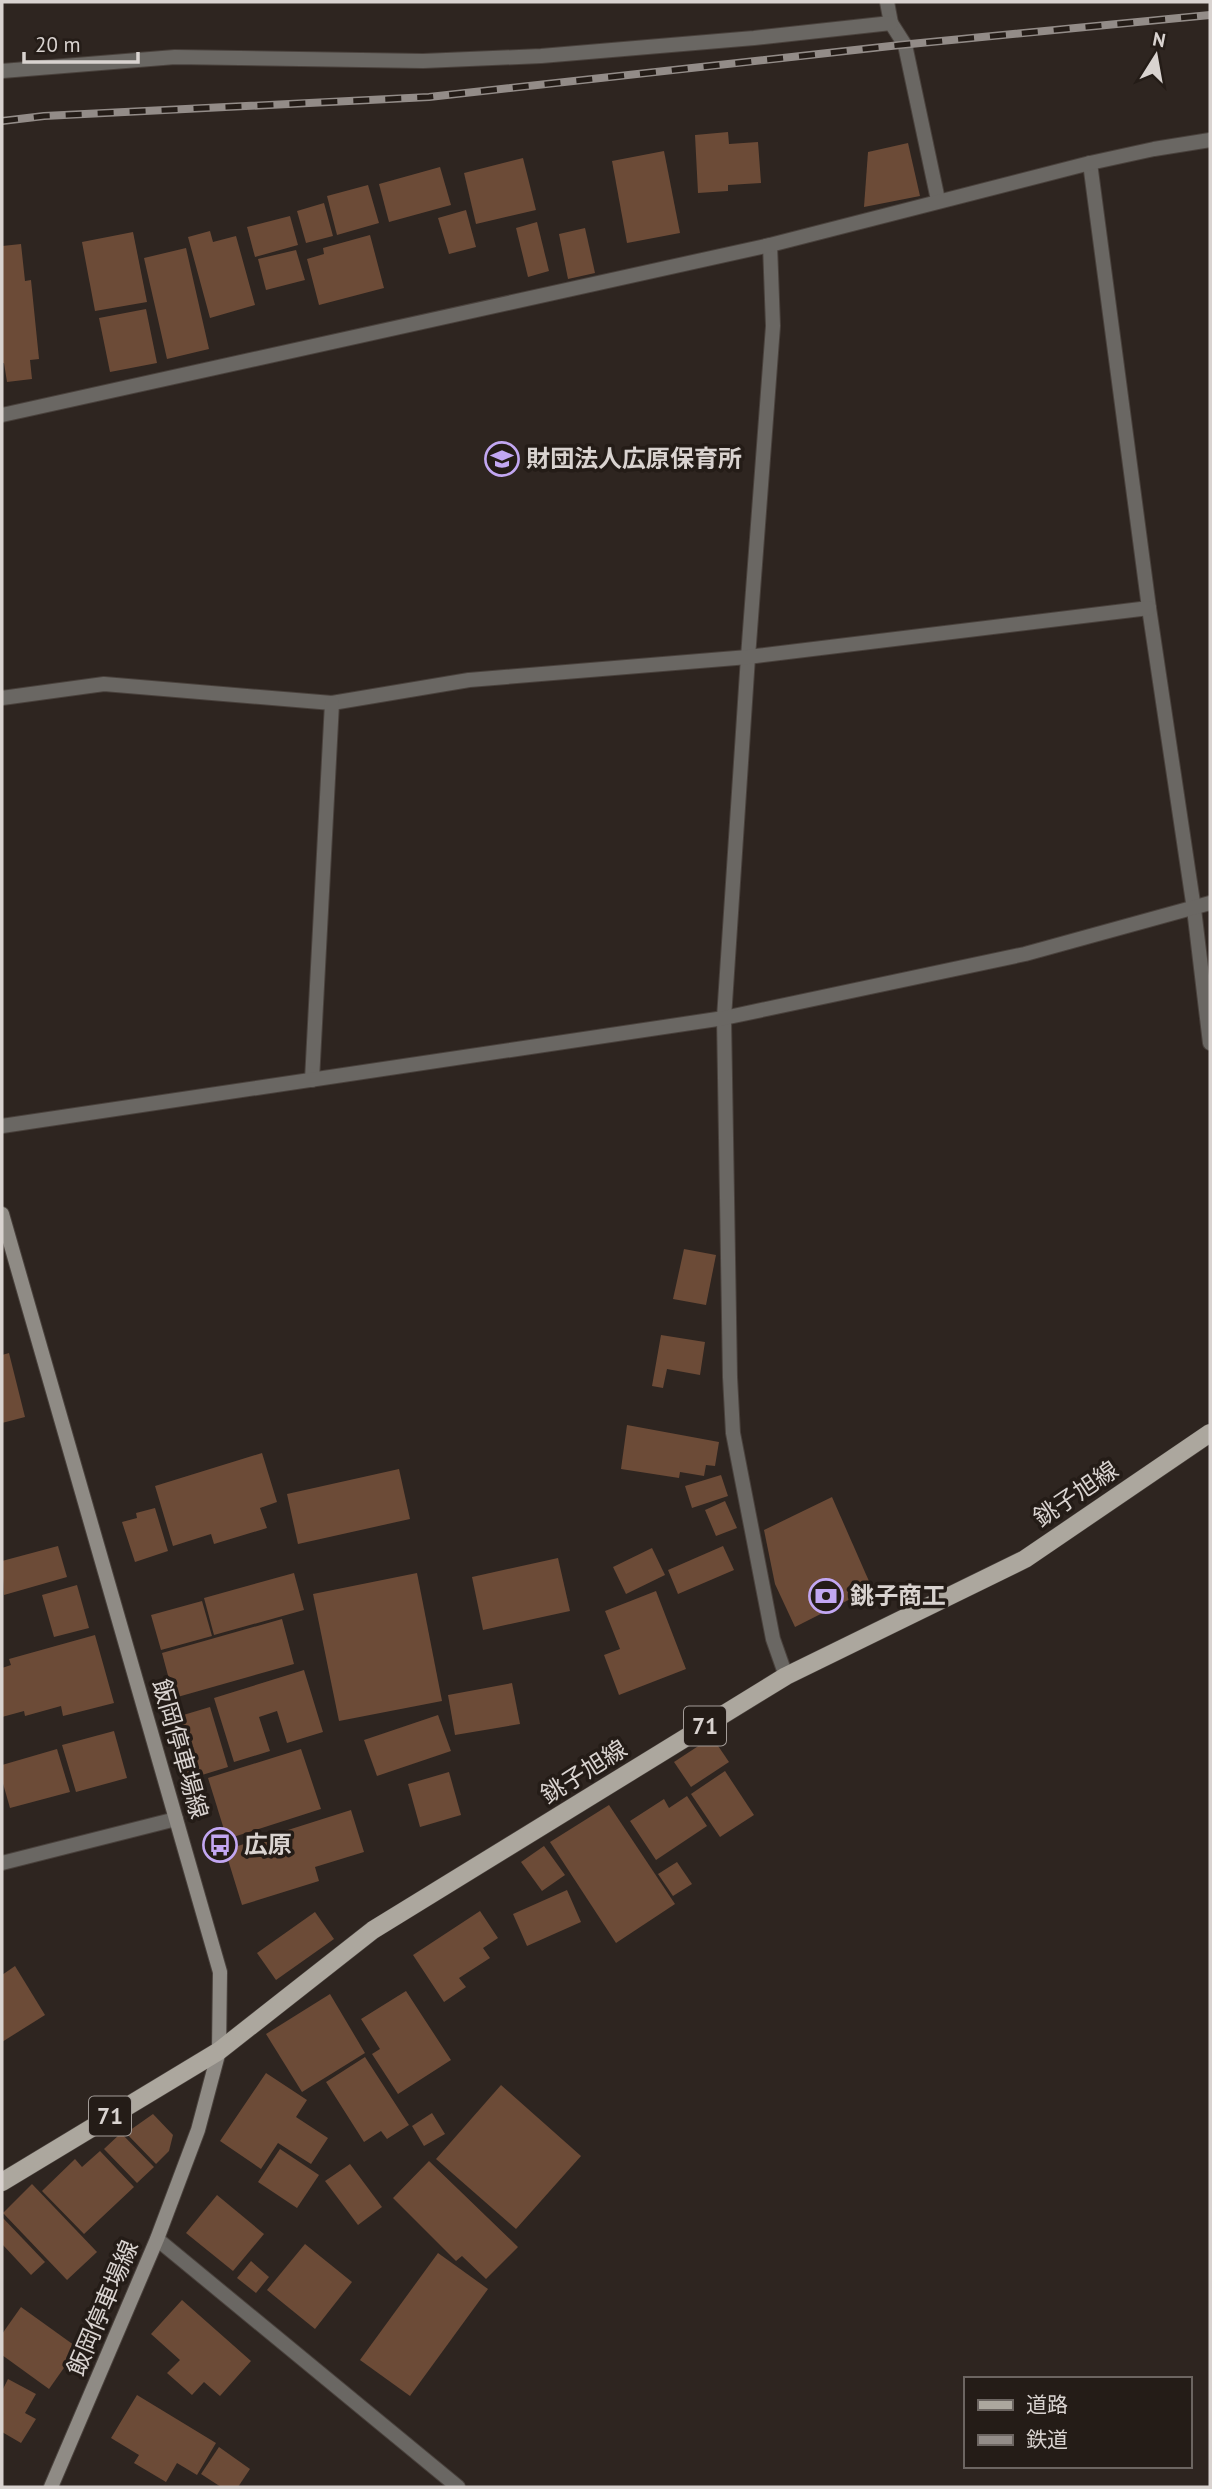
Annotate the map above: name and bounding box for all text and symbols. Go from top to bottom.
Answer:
scale bar [24,21,138,65]
north arrow [1121,21,1191,91]
text: N [1151,26,1168,52]
text: 20 m [35,31,81,58]
school or university icon: 財団法人広原保育所 [483,440,521,478]
place label: 財団法人広原保育所 [526,443,742,474]
street label: 銚子旭線 [1027,1454,1124,1533]
bank icon: 銚子商工 [807,1577,845,1615]
place label: 銚子商工 [850,1580,946,1611]
street label: 飯岡停車場線 [146,1675,215,1822]
road number: 71 [684,1707,726,1746]
street label: 銚子旭線 [535,1733,633,1810]
bus stop icon: 広原 [201,1826,239,1864]
place label: 広原 [244,1829,292,1860]
road number: 71 [89,2096,131,2136]
street label: 飯岡停車場線 [60,2235,145,2380]
legend [964,2377,1191,2468]
text: 道路 [1026,2391,1068,2418]
text: 鉄道 [1026,2426,1068,2453]

